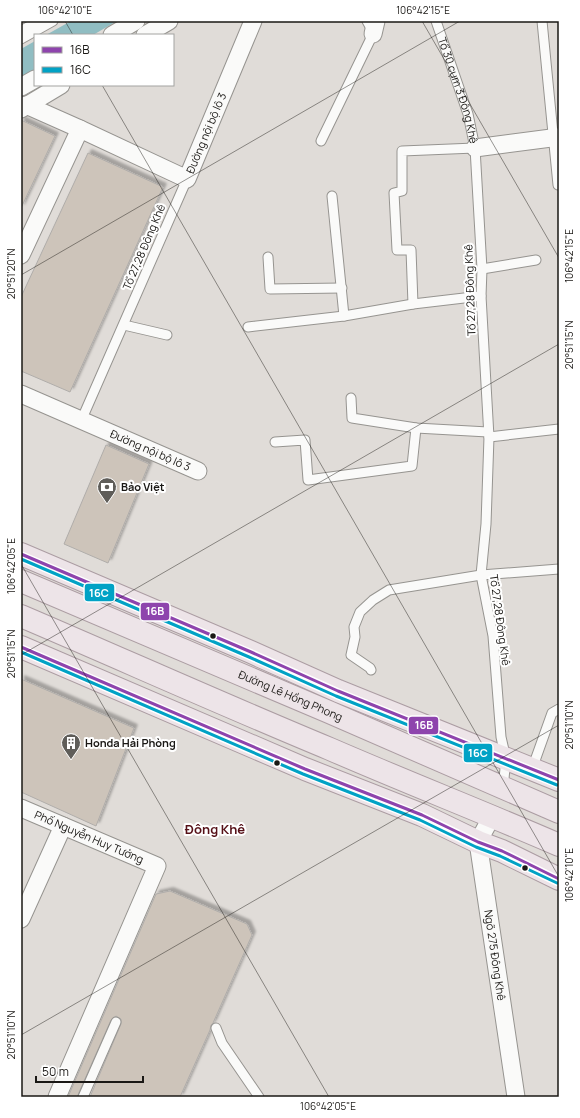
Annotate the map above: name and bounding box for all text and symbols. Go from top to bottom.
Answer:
text: 106°42'10"E [38,3,92,17]
text: 106°42'15"E [396,3,450,17]
legend [34,34,174,86]
street label: Tổ 30 cụm 3 Đông Khê [435,35,482,145]
text: 16B [70,41,89,58]
text: 16C [70,61,91,78]
street label: Đường nội bộ lô 3 [182,90,229,176]
street label: Tổ 27,28 Đông Khê [119,201,169,292]
text: 106°42'15"E [562,229,576,283]
street label: Tổ 27,28 Đông Khê [460,243,479,336]
text: 20°51'20"N [4,249,18,299]
text: 20°51'15"N [562,321,576,369]
street label: Đường nội bộ lô 3 [108,426,193,474]
bank icon: Bảo Việt [96,476,118,504]
place label: Bảo Việt [121,479,165,494]
text: 106°42'05"E [4,538,18,594]
street label: Tổ 27,28 Đông Khê [487,573,514,667]
line badge: 16C [84,583,115,602]
text: 16C [89,585,109,600]
line badge: 16B [140,602,170,621]
text: 16B [146,603,164,618]
text: 20°51'15"N [4,630,18,678]
unlabelled marker [208,631,218,641]
street label: Đường Lê Hồng Phong [236,666,345,724]
text: 20°51'10"N [562,700,576,749]
line badge: 16B [408,716,439,735]
text: 16B [415,717,433,732]
building icon: Honda Hải Phòng [60,732,82,760]
place label: Honda Hải Phòng [85,735,176,750]
line badge: 16C [463,743,493,763]
text: 16C [468,745,488,760]
unlabelled marker [272,758,282,768]
street label: Phố Nguyễn Huy Tưởng [32,807,146,866]
district label: Đông Khê [185,820,245,838]
text: 106°42'10"E [562,848,576,902]
unlabelled marker [520,863,530,873]
street label: Ngõ 275 Đông Khê [481,909,510,1002]
text: 20°51'10"N [4,1010,18,1059]
scale bar [36,1058,143,1084]
text: 50 m [42,1063,69,1080]
text: 106°42'05"E [300,1099,356,1113]

